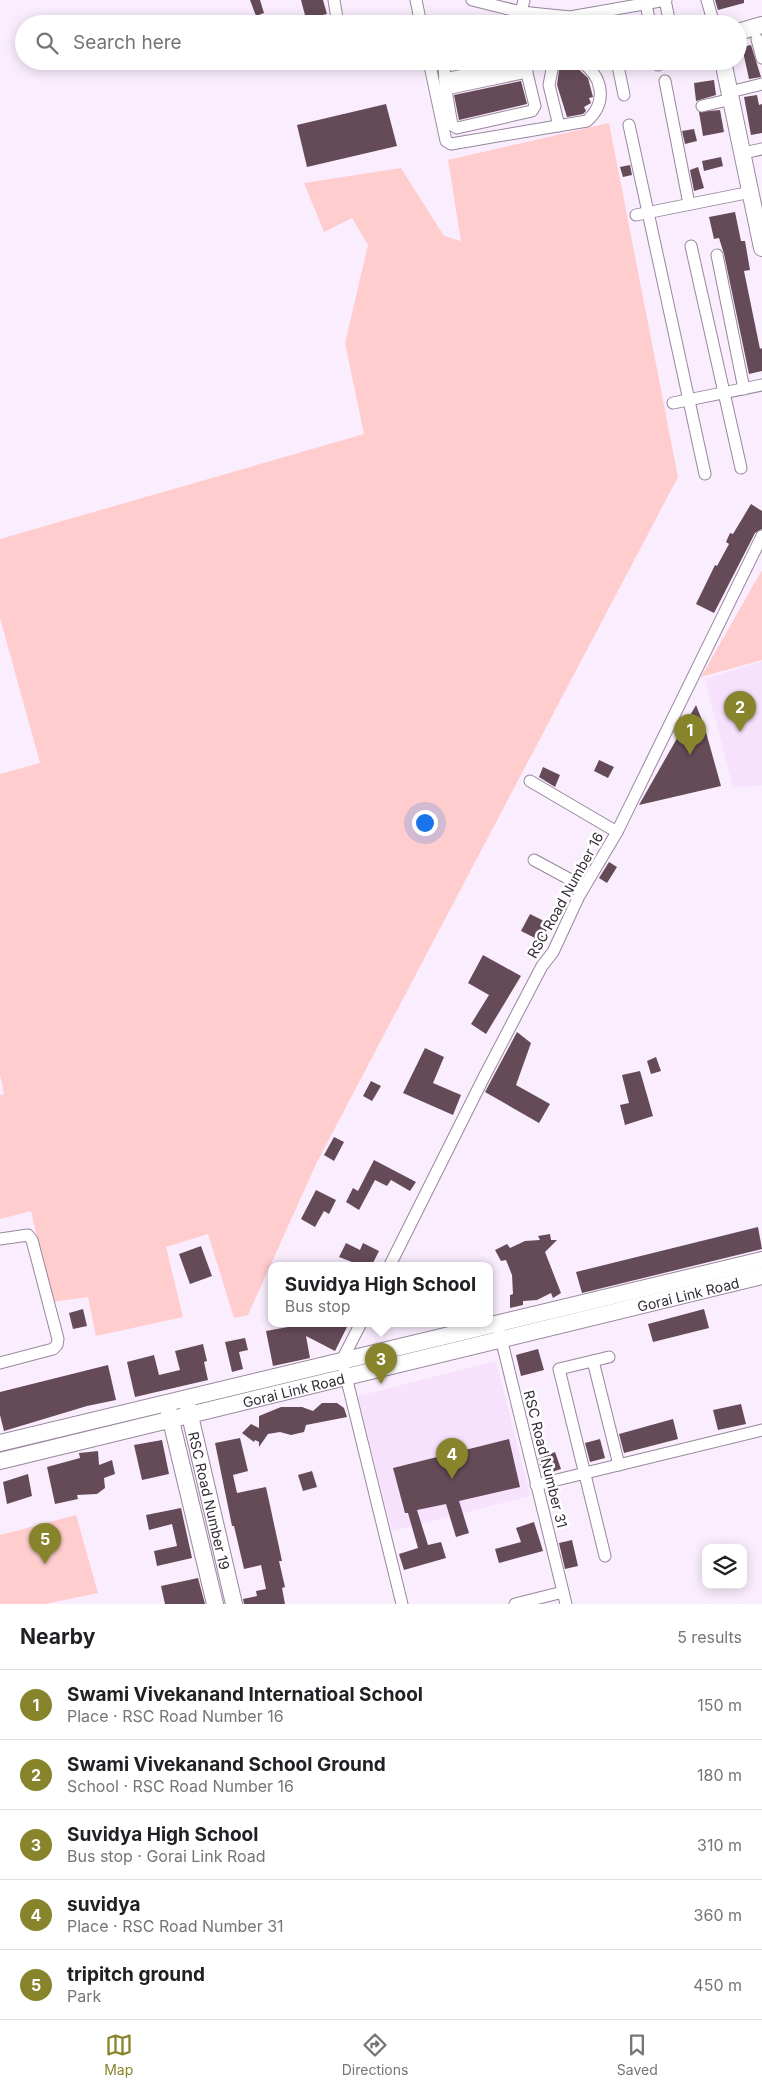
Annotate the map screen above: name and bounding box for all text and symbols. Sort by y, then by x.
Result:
search box [15,15,747,70]
icon: search [33,29,61,57]
text: Search here [73,31,182,54]
pin: 2 [724,691,756,732]
pin: 1 [674,714,706,755]
your location [412,810,438,836]
street label: RSC Road Number 16 [523,829,607,961]
popup [268,1262,493,1327]
text: Suvidya High School [285,1273,476,1296]
street label: Gorai Link Road [635,1273,741,1315]
text: Bus stop [285,1296,351,1316]
pin: 3 [365,1343,397,1384]
street label: Gorai Link Road [241,1369,346,1410]
street label: RSC Road Number 31 [521,1388,571,1530]
street label: RSC Road Number 19 [185,1430,234,1571]
pin: 4 [436,1438,468,1479]
pin: 5 [29,1523,61,1564]
map controls [702,1544,747,1589]
button: layers [702,1544,747,1589]
text: Nearby [20,1624,95,1649]
text: 5 results [677,1627,742,1647]
text: Swami Vivekanand Internatioal School [67,1683,423,1706]
text: 1 [33,1695,39,1715]
text: 150 m [697,1695,742,1715]
text: Place · RSC Road Number 16 [67,1706,284,1726]
text: Swami Vivekanand School Ground [67,1753,386,1776]
text: 2 [31,1765,41,1785]
text: 180 m [697,1765,742,1785]
text: School · RSC Road Number 16 [67,1776,294,1796]
text: Suvidya High School [67,1823,258,1846]
text: 3 [31,1835,41,1855]
text: 310 m [697,1835,742,1855]
text: Bus stop · Gorai Link Road [67,1846,266,1866]
text: suvidya [67,1893,140,1916]
text: 4 [31,1905,41,1925]
text: 360 m [694,1905,742,1925]
text: Place · RSC Road Number 31 [67,1916,284,1936]
text: tripitch ground [67,1963,205,1986]
text: 5 [31,1975,41,1995]
text: 450 m [693,1975,742,1995]
text: Park [67,1986,101,2006]
tab: Map [104,2031,133,2078]
tab: Directions [342,2031,408,2078]
tab: Saved [617,2031,658,2078]

